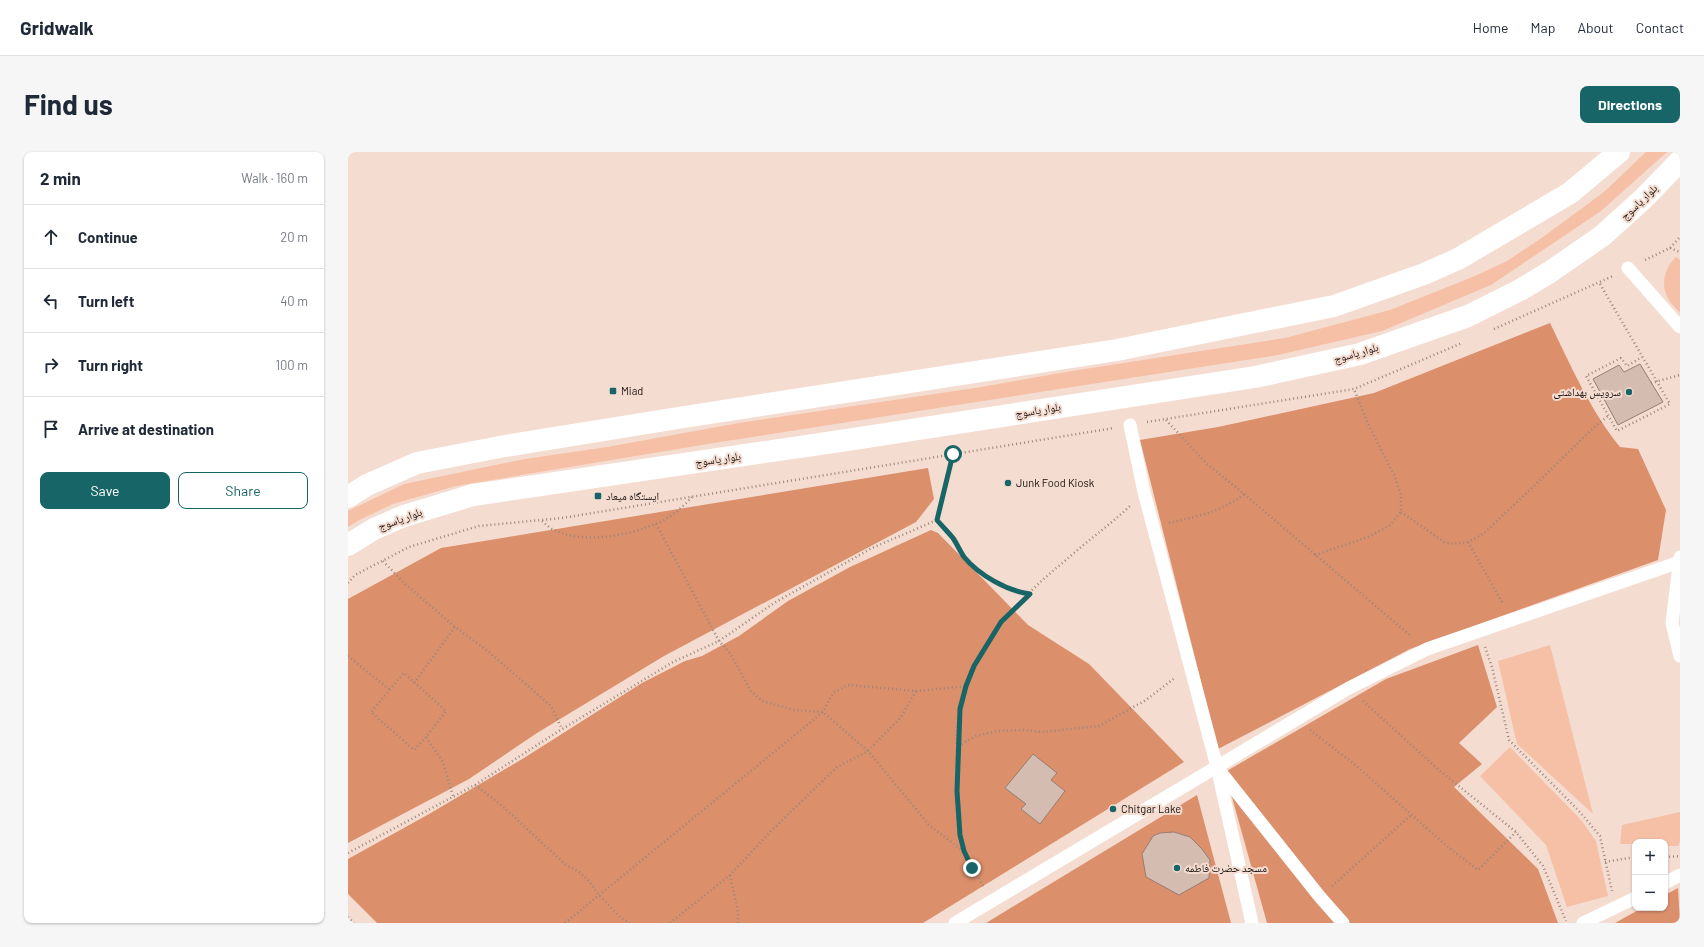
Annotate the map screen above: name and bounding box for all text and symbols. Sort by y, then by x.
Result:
text: Gridwalk [20,16,94,39]
text: Home [1473,19,1509,36]
text: Map [1531,19,1555,36]
text: About [1577,19,1614,36]
text: Contact [1636,19,1684,36]
button: Directions [1580,86,1680,123]
text: Find us [24,87,113,121]
text: 2 min [40,168,81,188]
text: Walk · 160 m [241,170,308,186]
street label: بلوار یاسوج [1618,181,1660,223]
icon: ahead [40,226,62,248]
text: Continue [78,228,138,246]
text: 20 m [280,229,308,245]
icon: left [40,290,62,312]
text: Turn left [78,292,134,310]
text: 40 m [280,293,308,309]
street label: بلوار یاسوج [1332,340,1380,366]
icon: right [40,354,62,376]
text: Turn right [78,356,143,374]
text: 100 m [275,357,308,373]
place label: Miad [621,384,643,397]
place label: سرویس بهداشتی [1553,385,1621,399]
marker: Miad [608,386,618,396]
marker: سرویس بهداشتی [1624,387,1634,397]
street label: بلوار یاسوج [1014,399,1062,421]
icon: arrive [40,418,62,440]
text: Arrive at destination [78,420,214,438]
route start [944,445,962,463]
street label: بلوار یاسوج [694,449,742,469]
button: Save [40,472,170,509]
button: Share [178,472,308,509]
place label: Junk Food Kiosk [1016,476,1095,489]
marker: Junk Food Kiosk [1003,478,1013,488]
place label: ایستگاه میعاد [606,489,659,502]
marker: ایستگاه میعاد [593,491,603,501]
street label: بلوار یاسوج [376,505,424,533]
place label: Chitgar Lake [1121,802,1181,815]
marker: Chitgar Lake [1108,804,1118,814]
map controls [1632,839,1668,911]
button: + [1632,839,1668,875]
route end [963,859,981,877]
place label: مسجد حضرت فاطمه [1185,861,1267,874]
marker: مسجد حضرت فاطمه [1172,863,1182,873]
button: − [1632,875,1668,911]

